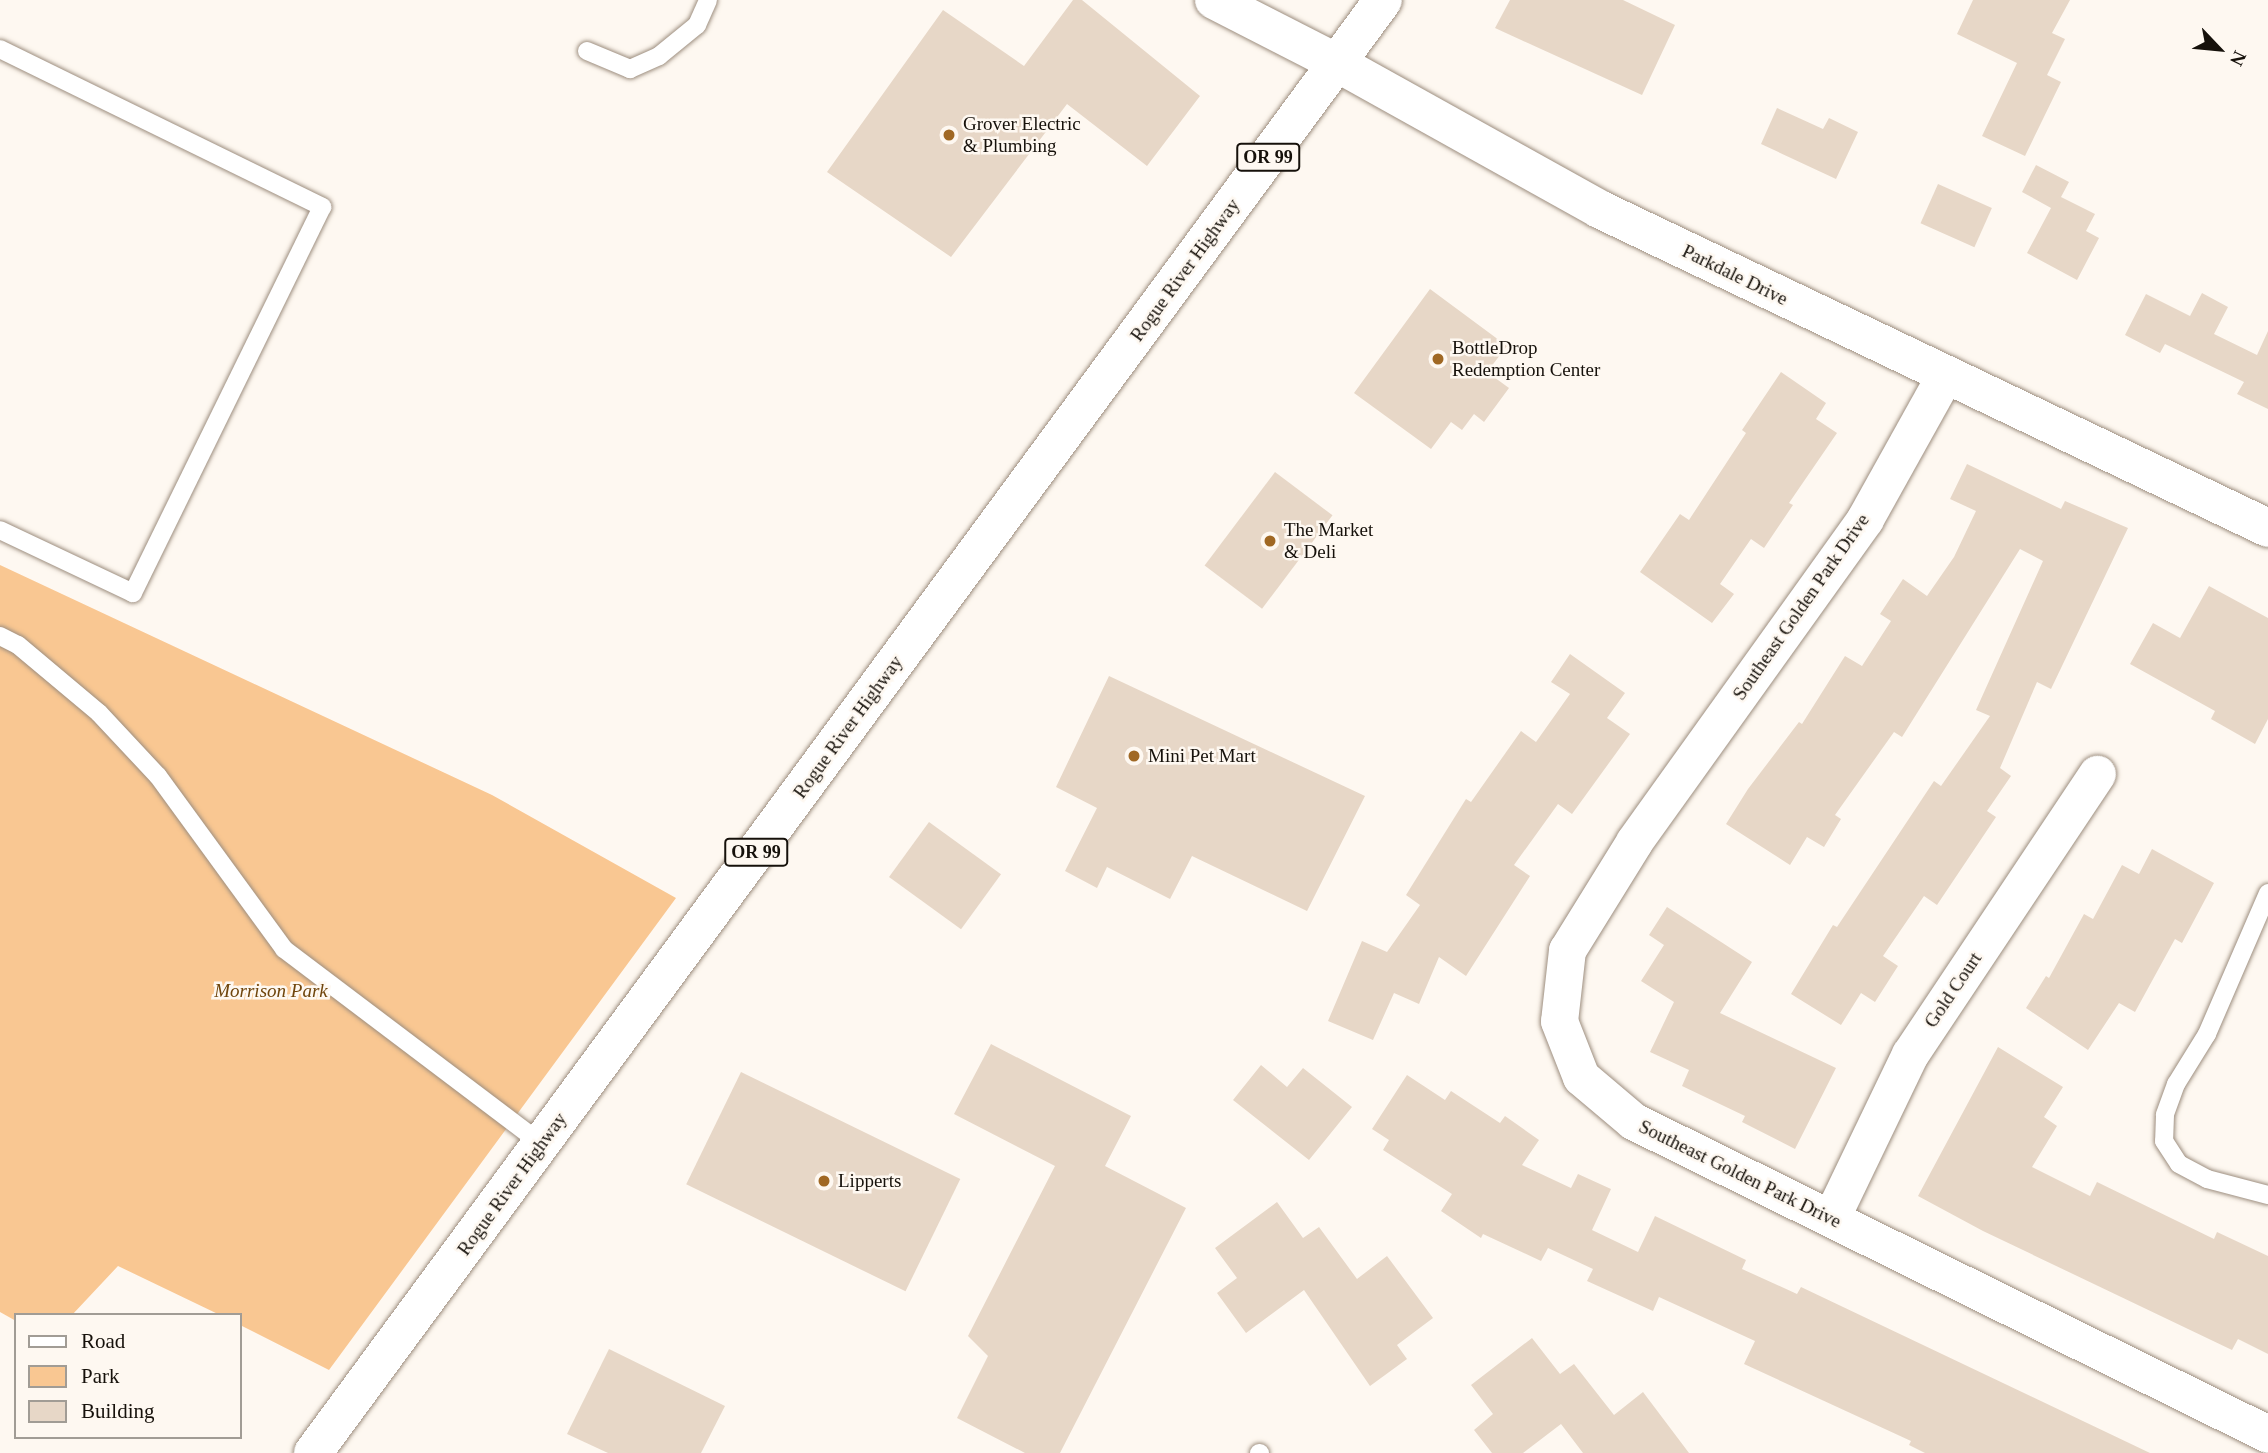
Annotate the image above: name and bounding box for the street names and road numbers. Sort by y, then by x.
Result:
road number: OR 99 [1235,142,1301,172]
street label: Rogue River Highway [1126,194,1244,346]
street label: Parkdale Drive [1679,240,1791,310]
street label: Southeast Golden Park Drive [1728,509,1874,705]
street label: Rogue River Highway [789,651,907,803]
road number: OR 99 [723,838,789,866]
street label: Gold Court [1919,948,1987,1032]
street label: Rogue River Highway [453,1108,571,1260]
street label: Southeast Golden Park Drive [1635,1115,1845,1233]

